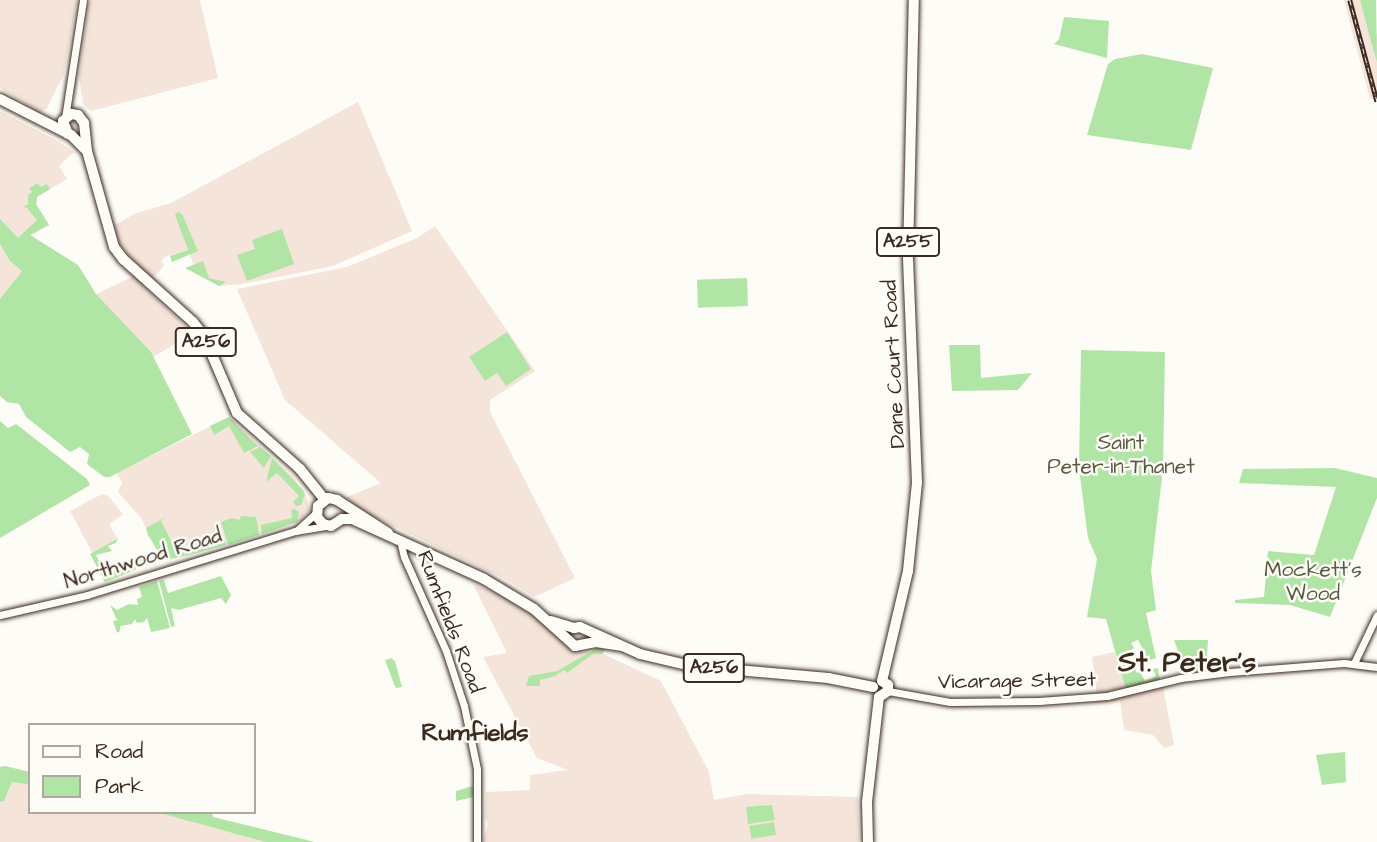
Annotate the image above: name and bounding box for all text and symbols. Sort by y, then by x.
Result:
road number: A255 [875,226,941,258]
street label: Dane Court Road [877,279,911,449]
road number: A256 [174,326,238,358]
park label: Saint Peter-in-Thanet [1047,430,1195,480]
street label: Northwood Road [61,523,225,595]
street label: Rumfields Road [411,547,489,697]
park label: Mockett's Wood [1264,557,1362,607]
district label: St. Peter's [1118,646,1256,680]
road number: A256 [682,652,746,684]
street label: Vicarage Street [938,667,1096,695]
district label: Rumfields [422,720,528,748]
legend [28,723,256,814]
text: Road [95,737,143,766]
text: Park [95,772,144,801]

